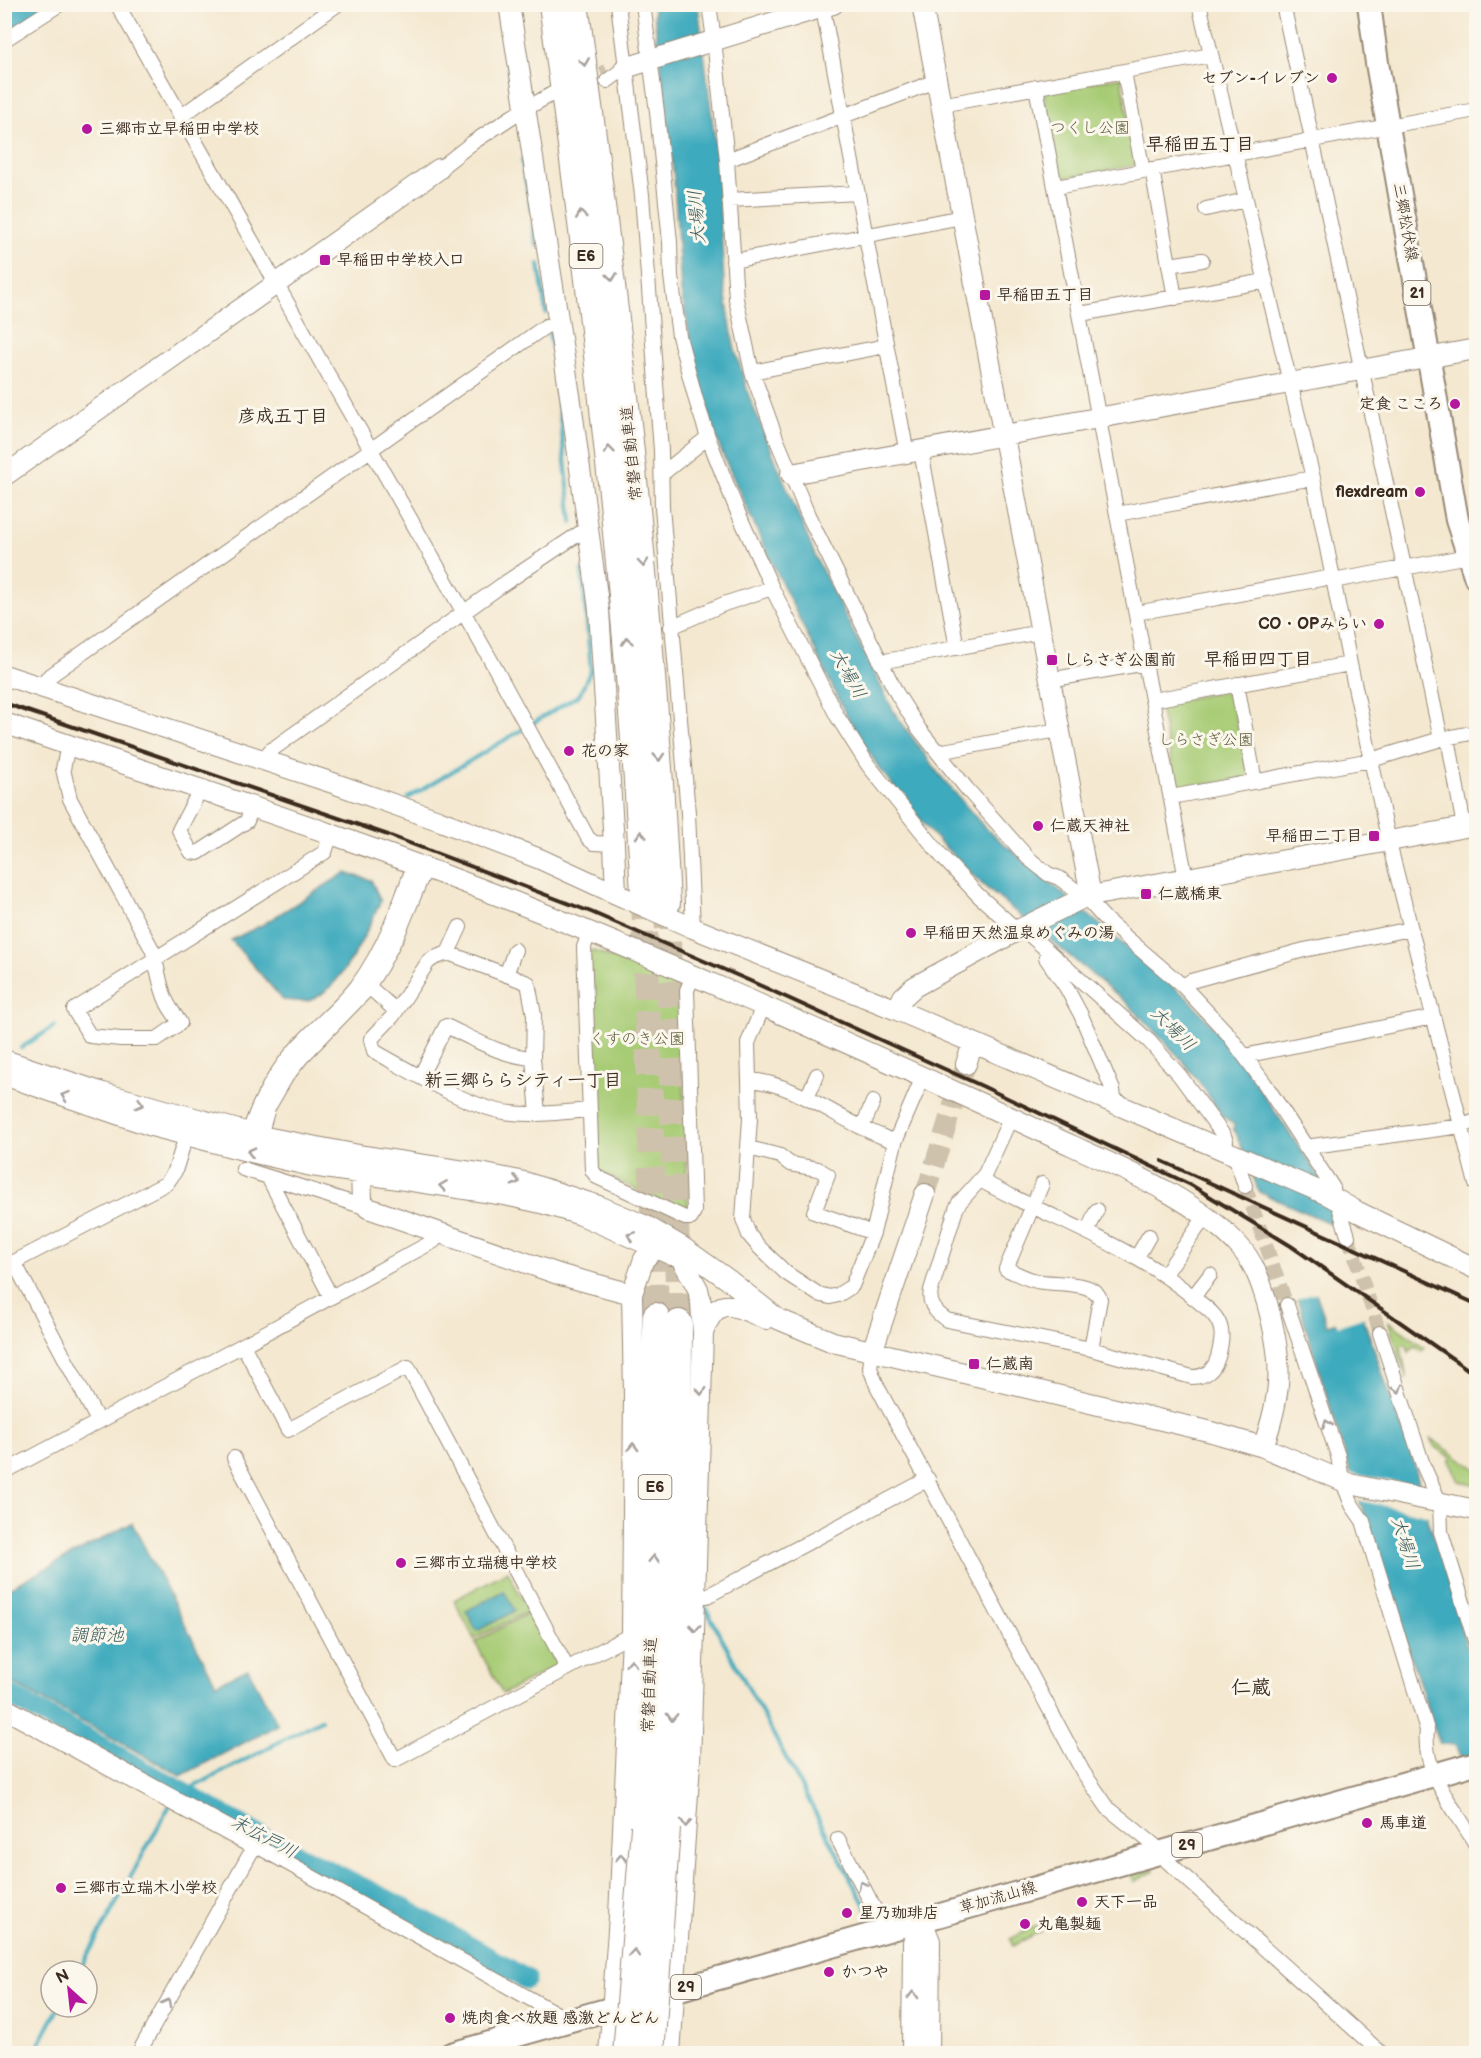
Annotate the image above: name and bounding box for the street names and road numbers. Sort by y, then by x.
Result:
street label: 三郷松伏線 [1389,181,1421,263]
road number: E6 [570,244,602,268]
road number: 21 [1404,281,1430,305]
street label: 常磐自動車道 [618,404,646,502]
road number: E6 [638,1475,672,1499]
street label: 常磐自動車道 [639,1637,661,1733]
road number: 29 [1172,1833,1202,1857]
street label: 草加流山線 [957,1878,1039,1918]
road number: 29 [671,1975,701,1999]

